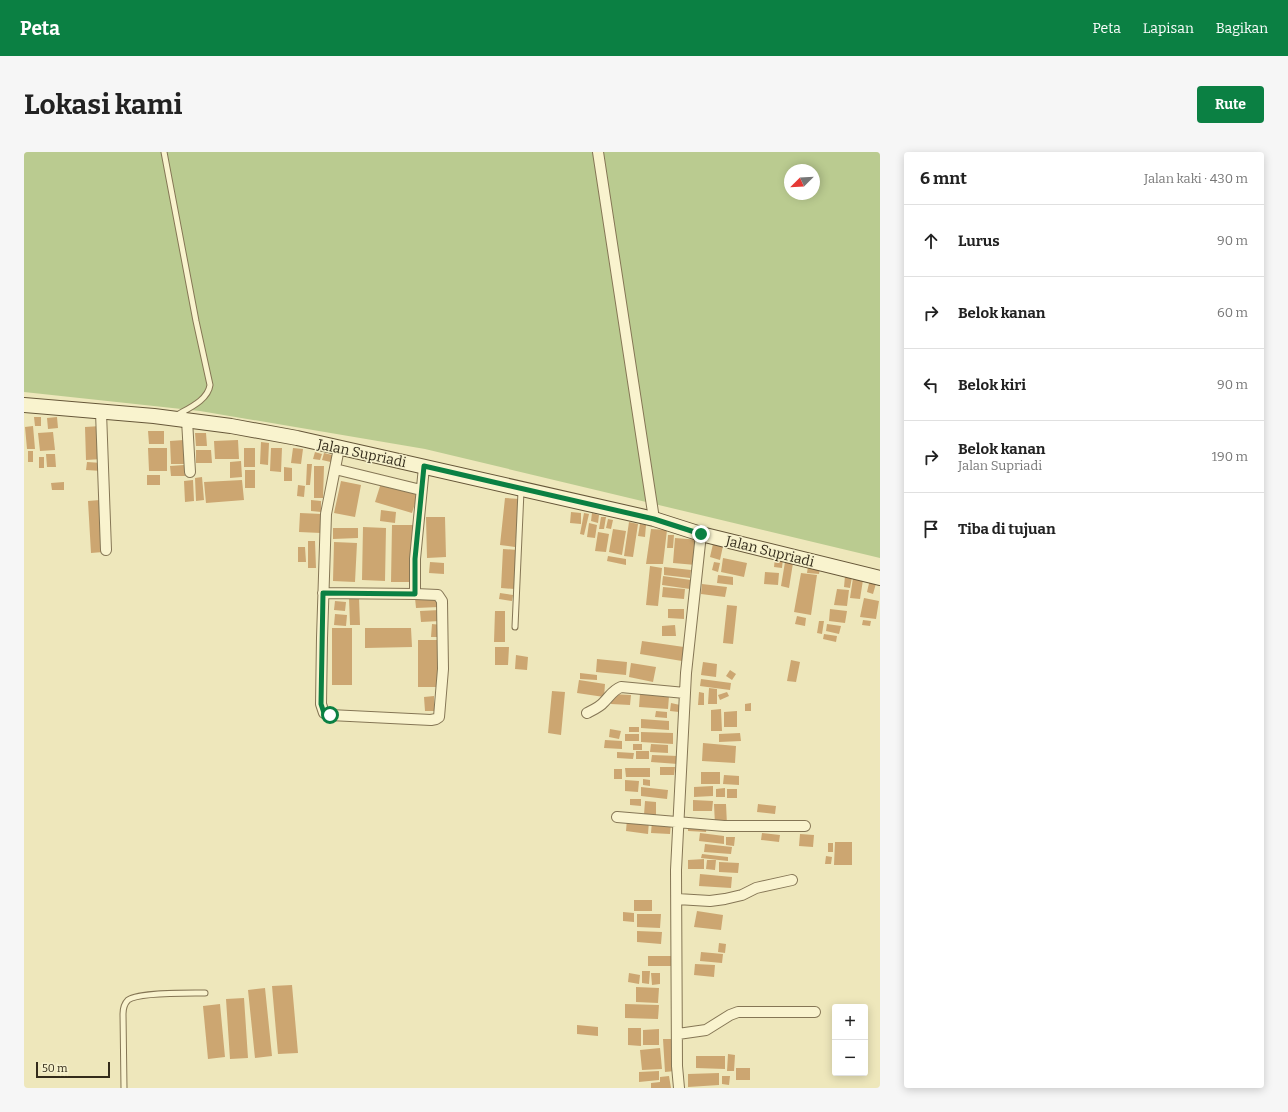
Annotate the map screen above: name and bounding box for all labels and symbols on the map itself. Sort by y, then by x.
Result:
north arrow [784,164,820,200]
street label: Jalan Supriadi [315,436,408,471]
route end [692,525,710,543]
street label: Jalan Supriadi [723,532,816,571]
route start [321,706,339,724]
scale bar [36,1060,110,1079]

